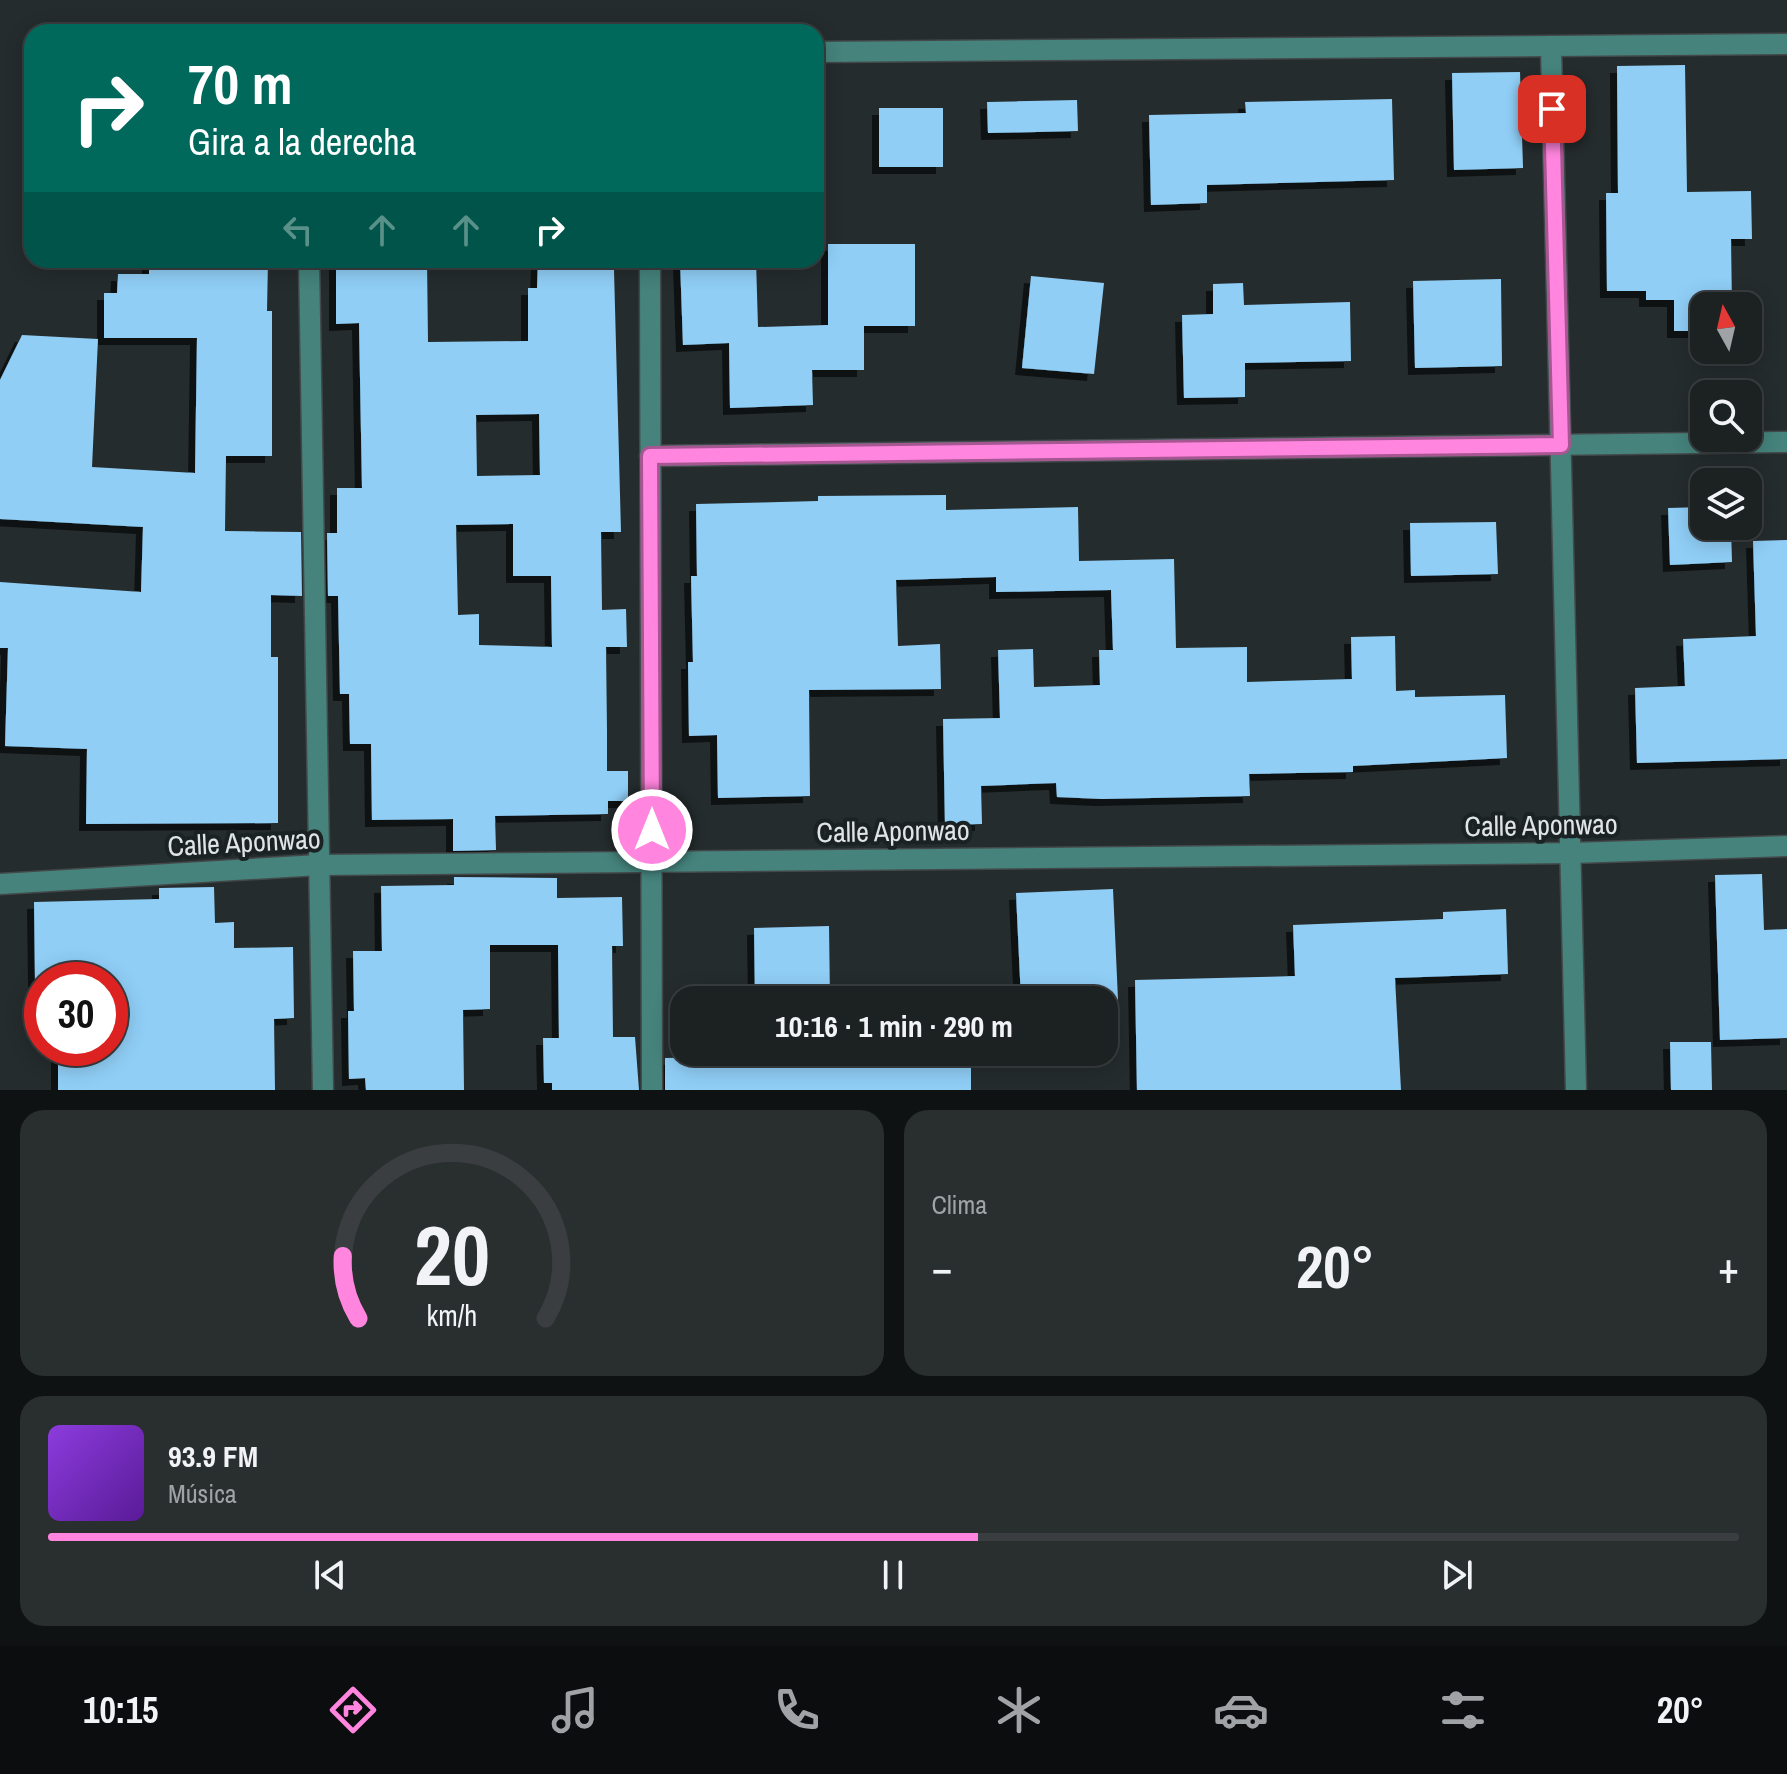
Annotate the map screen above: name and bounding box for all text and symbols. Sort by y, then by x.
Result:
text: 70 m [188,46,293,121]
icon: right [56,56,160,160]
pin [1518,75,1586,143]
icon: arrive [1530,87,1574,131]
text: Gira a la derecha [188,118,416,166]
icon: left [276,208,320,252]
icon: ahead [360,208,404,252]
icon: ahead [444,208,488,252]
icon: right [528,208,572,252]
north arrow [1690,292,1762,364]
map controls [1690,292,1762,540]
button: search [1690,380,1762,452]
button: layers [1690,468,1762,540]
position arrow [610,788,694,872]
street label: Calle Aponwao [1464,805,1618,845]
street label: Calle Aponwao [816,811,970,851]
street label: Calle Aponwao [167,819,321,865]
speed limit sign: 30 [24,962,128,1066]
text: 10:16 · 1 min · 290 m [775,1006,1013,1046]
text: Clima [932,1187,987,1222]
text: 20 [414,1199,490,1311]
text: 20° [1296,1226,1375,1307]
text: − [932,1237,953,1297]
text: + [1718,1237,1739,1297]
text: km/h [426,1296,477,1335]
text: 93.9 FM [168,1436,258,1476]
text: Música [168,1476,237,1511]
icon: previous [308,1553,352,1597]
icon: pause [871,1553,915,1597]
icon: next [1435,1553,1479,1597]
icon: directions [325,1682,381,1738]
icon: music [547,1682,603,1738]
icon: phone [769,1682,825,1738]
icon: climate [991,1682,1047,1738]
icon: car [1213,1682,1269,1738]
icon: filters [1435,1682,1491,1738]
text: 10:15 [83,1686,159,1734]
text: 20° [1657,1686,1704,1734]

